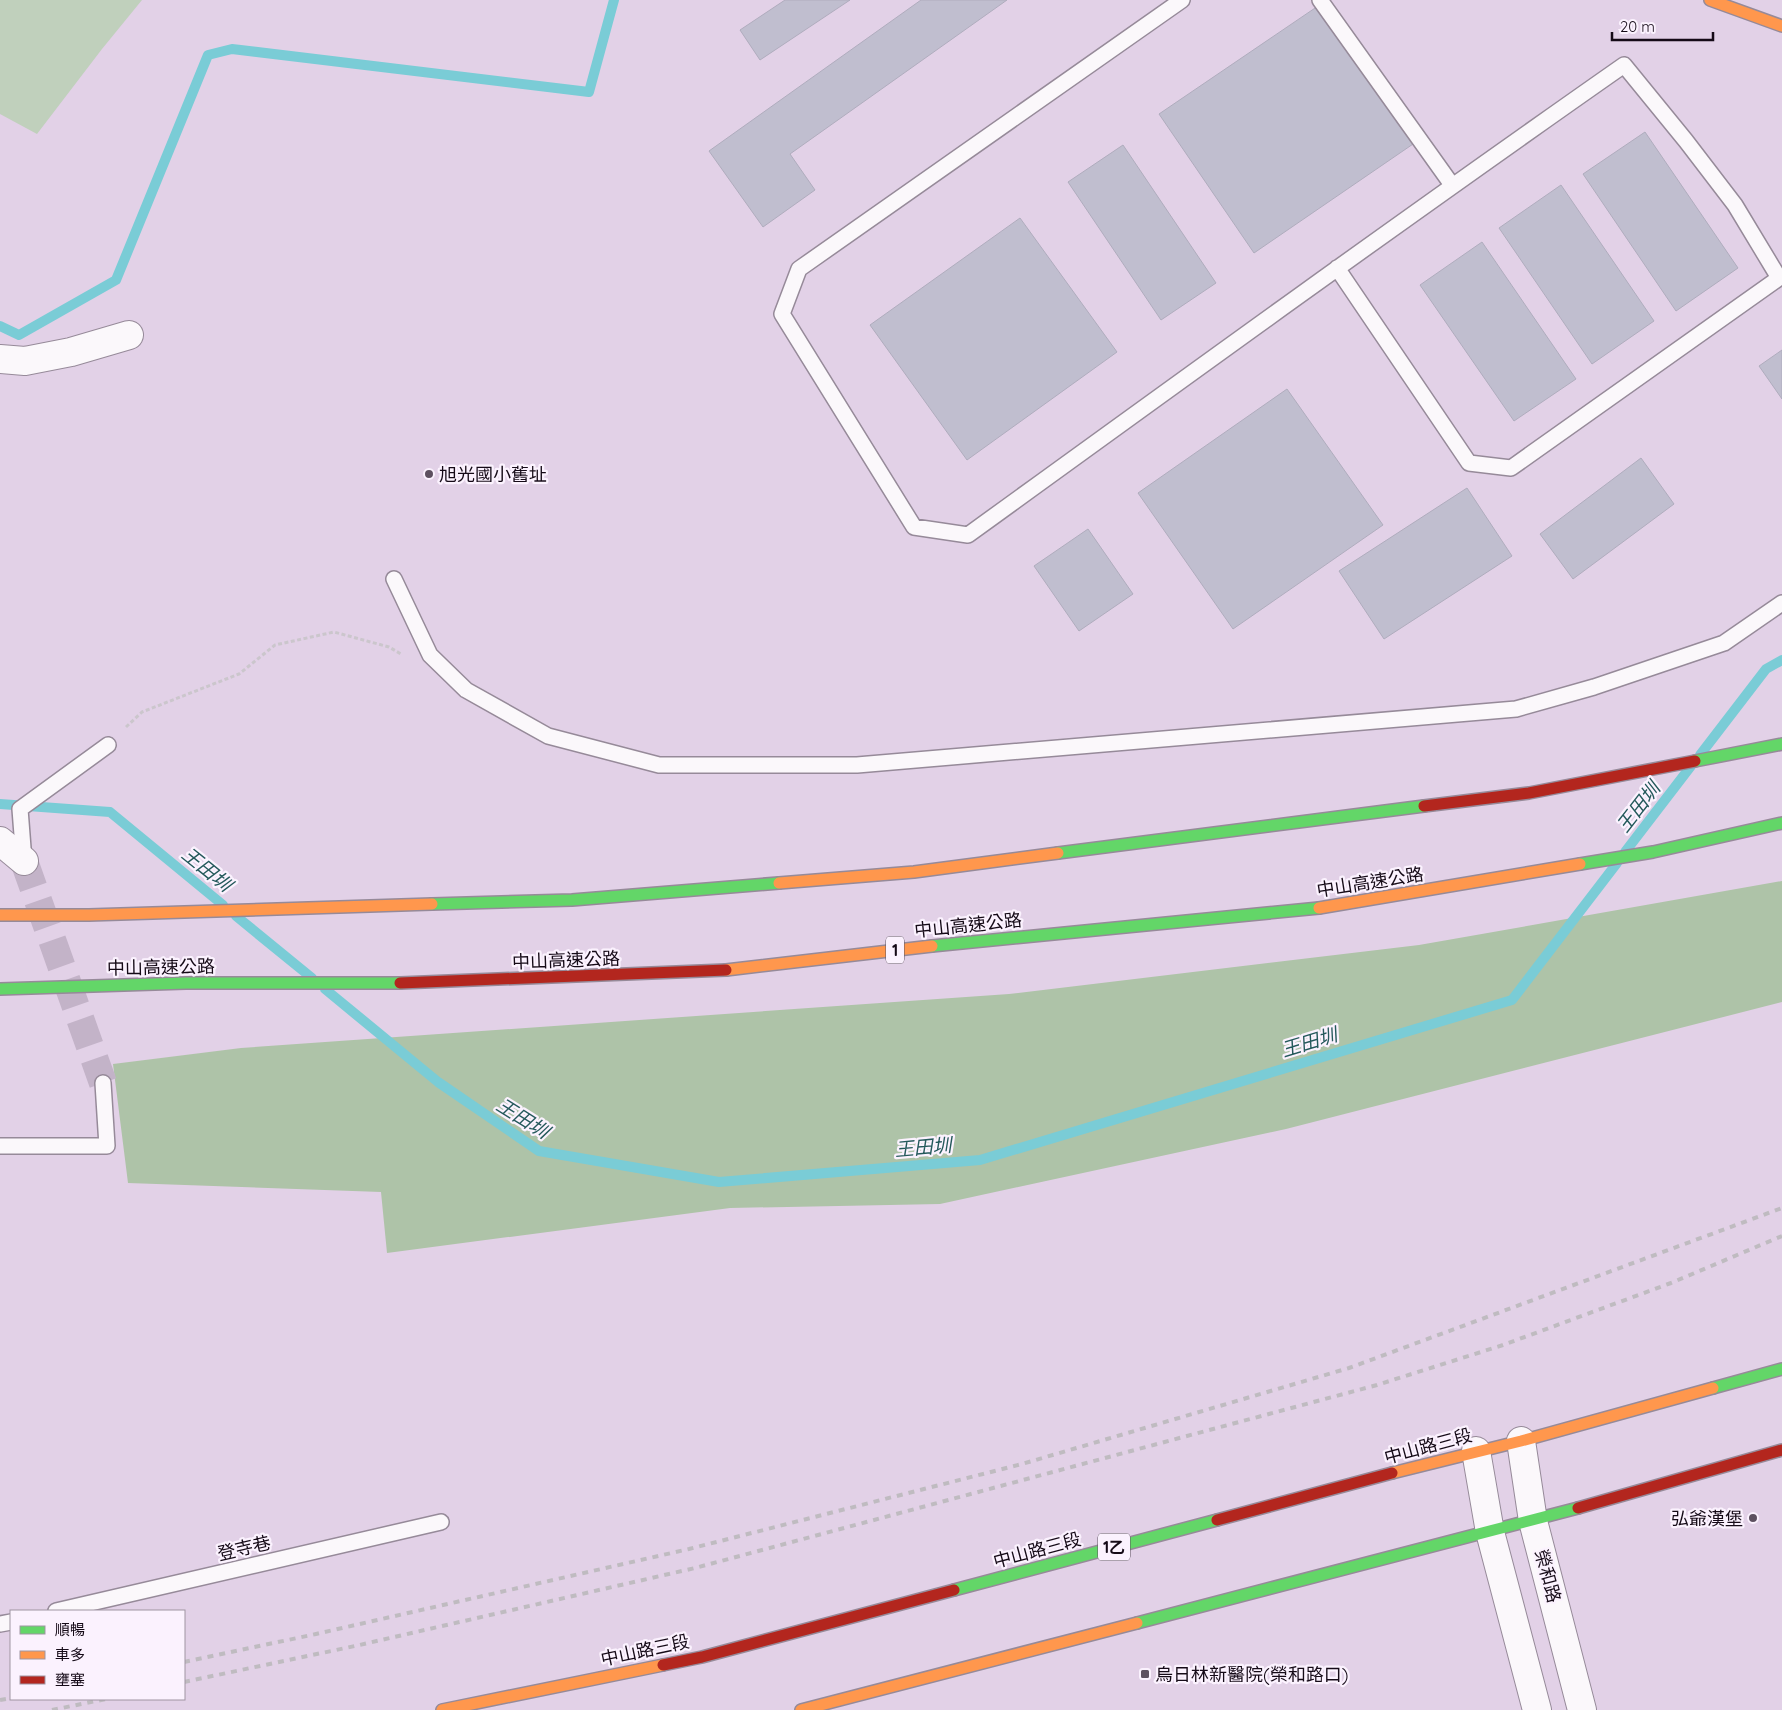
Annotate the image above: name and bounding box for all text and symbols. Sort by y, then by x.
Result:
scale bar [1612,10,1713,42]
text: 20 m [1620,17,1655,36]
place label: 旭光國小舊址 [439,463,547,486]
marker: 旭光國小舊址 [423,468,435,480]
water label: 王田圳 [1611,775,1667,837]
water label: 王田圳 [177,842,239,898]
street label: 中山高速公路 [1315,862,1425,902]
street label: 中山高速公路 [913,908,1023,942]
road number: 1 [886,936,904,964]
street label: 中山高速公路 [512,947,620,973]
street label: 中山高速公路 [107,955,215,979]
water label: 王田圳 [1278,1021,1343,1062]
water label: 王田圳 [492,1093,556,1145]
water label: 王田圳 [894,1132,955,1161]
street label: 中山路三段 [1382,1423,1474,1469]
place label: 弘爺漢堡 [1671,1507,1743,1530]
marker: 弘爺漢堡 [1747,1512,1759,1524]
street label: 中山路三段 [991,1527,1083,1573]
street label: 登寺巷 [215,1531,273,1565]
road number: 1乙 [1098,1534,1130,1560]
street label: 榮和路 [1530,1547,1566,1605]
legend [10,1610,185,1700]
text: 順暢 [55,1620,85,1639]
street label: 中山路三段 [599,1629,691,1671]
text: 車多 [55,1645,85,1664]
place label: 烏日林新醫院(榮和路口) [1155,1663,1348,1686]
marker: 烏日林新醫院(榮和路口) [1139,1668,1151,1680]
text: 壅塞 [55,1670,85,1689]

